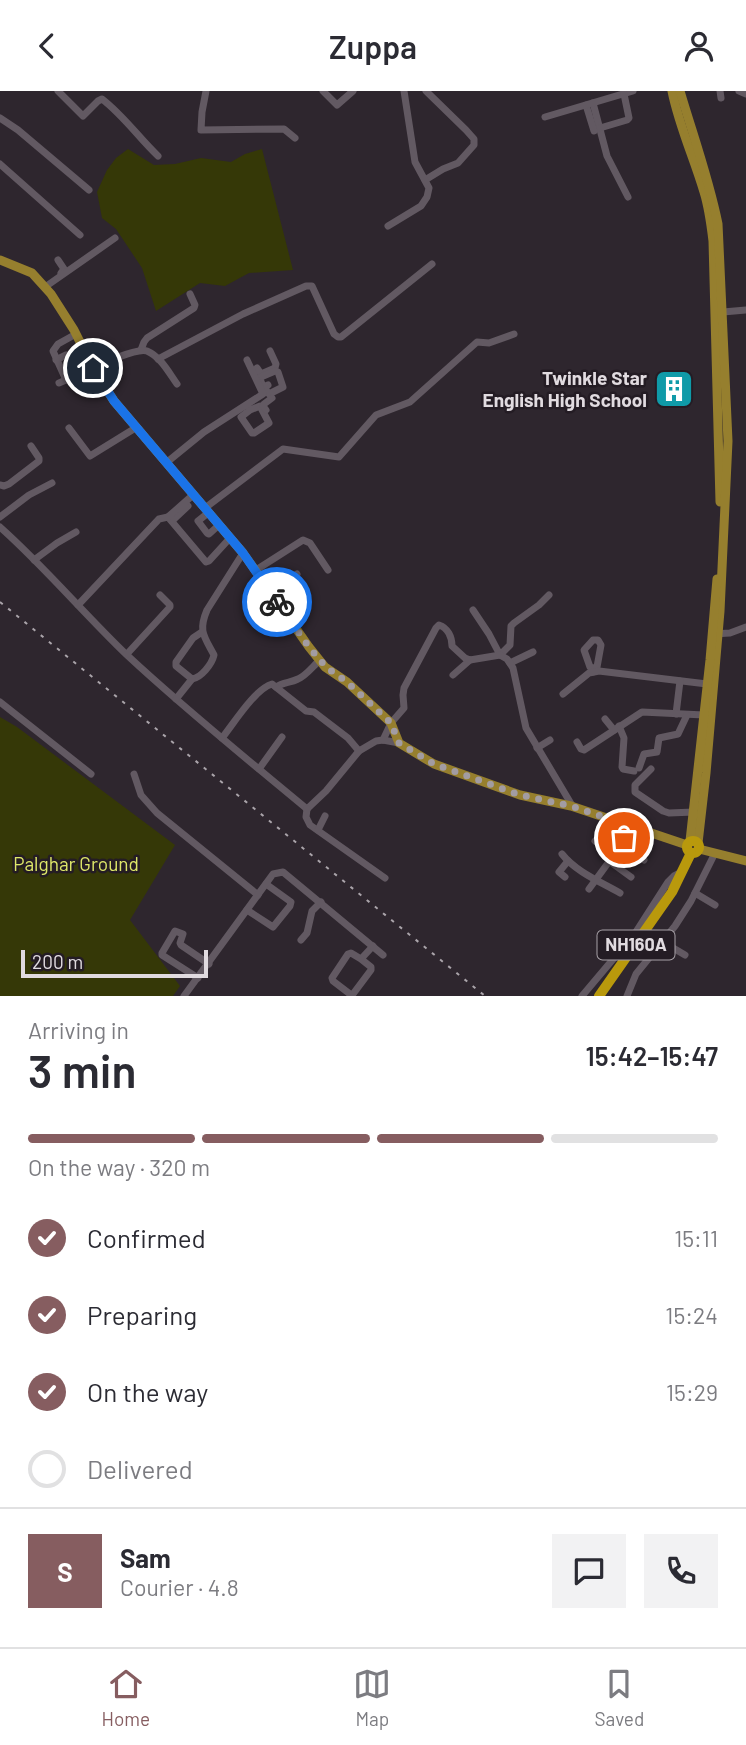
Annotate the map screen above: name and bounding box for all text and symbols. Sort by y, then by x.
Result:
icon: back [28,27,66,65]
text: Zuppa [329,27,417,65]
icon: person [680,27,718,65]
pin [63,338,123,398]
icon: home [74,349,112,387]
place label: Twinkle Star English High School [483,366,648,411]
building icon: Twinkle Star English High School [653,368,695,410]
courier [242,567,312,637]
icon: bike [258,583,296,621]
pin [594,808,654,868]
icon: bag [605,819,643,857]
park label: Palghar Ground [13,852,139,875]
road number: NH160A [598,931,674,959]
scale bar [21,947,208,979]
text: 200 m [32,950,83,973]
text: Arriving in [28,1016,129,1044]
text: 15:42–15:47 [586,1040,718,1071]
text: 3 min [28,1042,137,1097]
text: On the way · 320 m [28,1153,210,1181]
icon: check [28,1219,66,1257]
text: Confirmed [87,1222,206,1253]
text: 15:11 [674,1224,718,1252]
icon: check [28,1296,66,1334]
text: Preparing [87,1299,197,1330]
text: 15:24 [665,1301,718,1329]
icon: check [28,1373,66,1411]
text: On the way [87,1376,208,1407]
text: 15:29 [666,1378,718,1406]
text: Delivered [87,1453,193,1484]
button: chat [552,1534,626,1608]
button: phone [644,1534,718,1608]
text: Sam [120,1542,171,1573]
text: S [57,1556,73,1587]
text: Courier · 4.8 [120,1573,239,1601]
tab: Home [102,1665,150,1730]
tab: Map [353,1665,391,1730]
tab: Saved [595,1665,644,1730]

